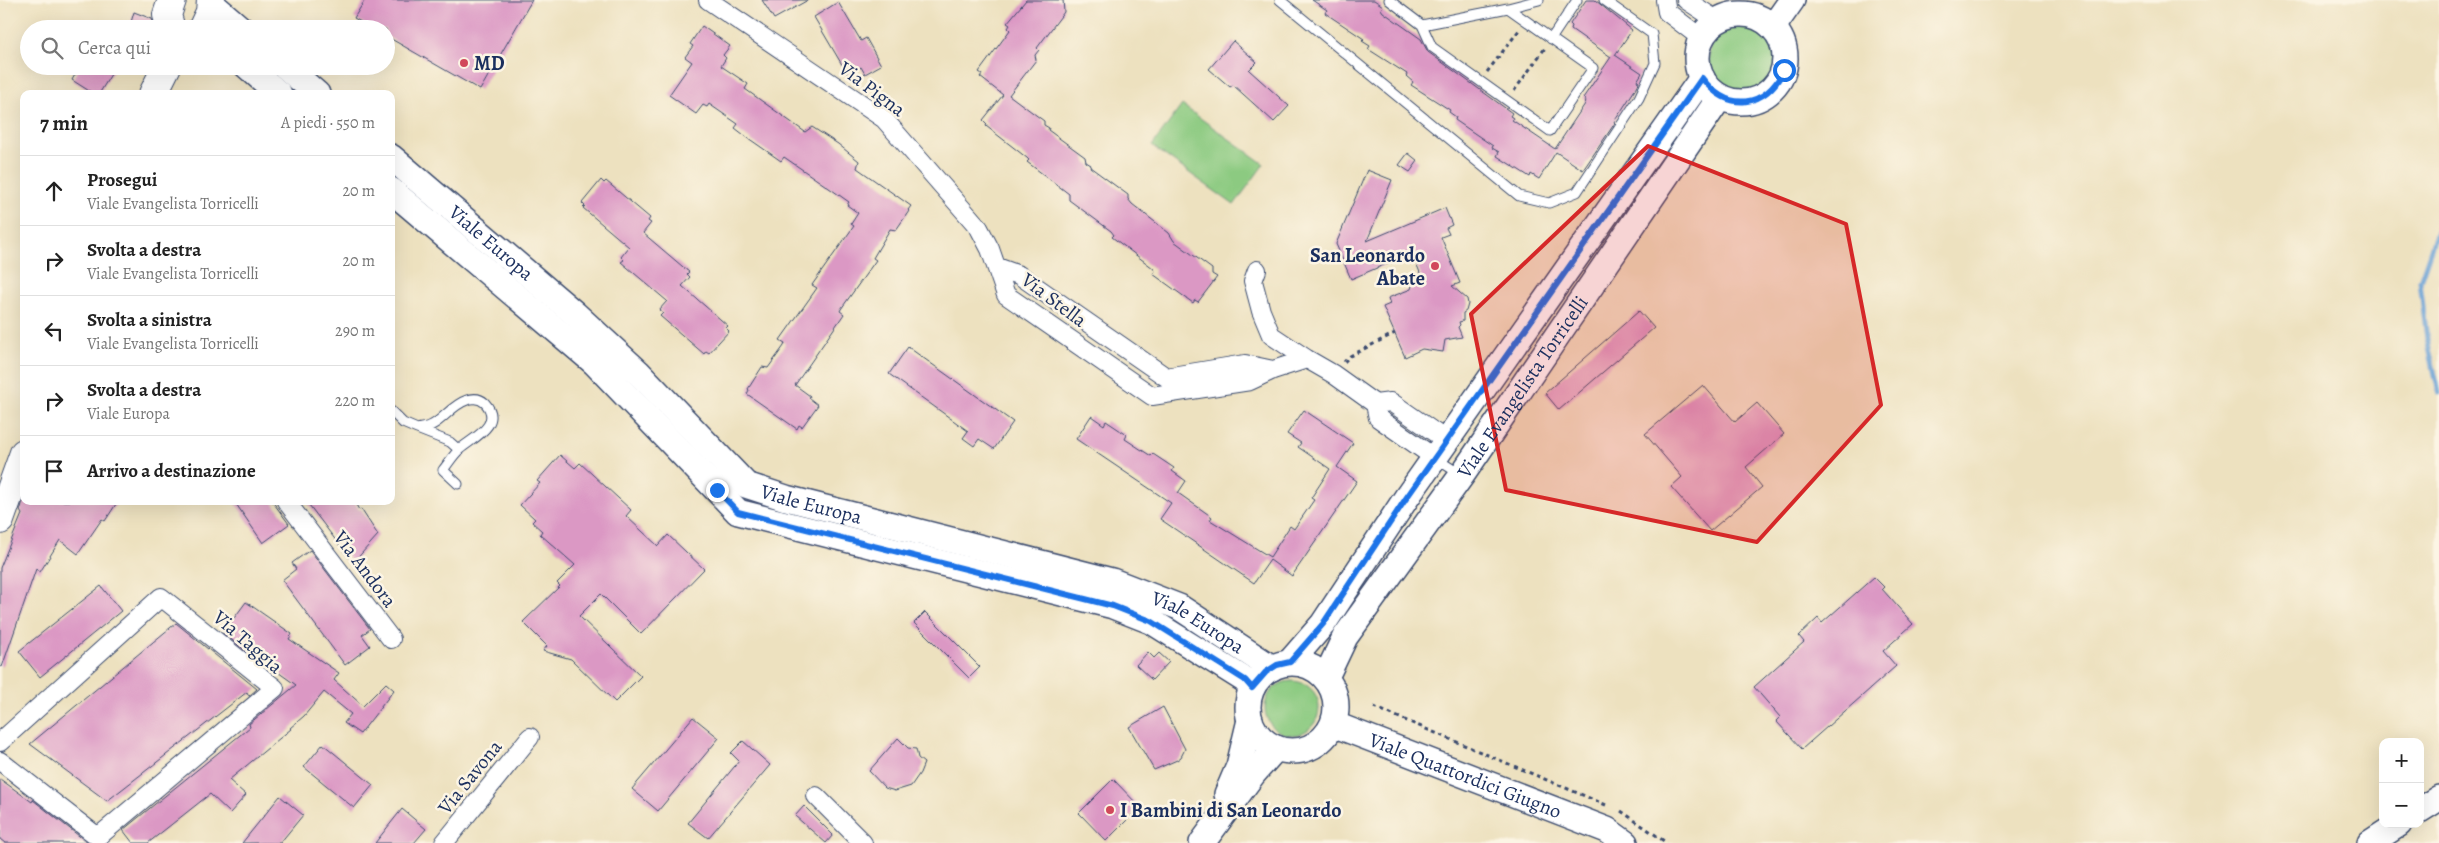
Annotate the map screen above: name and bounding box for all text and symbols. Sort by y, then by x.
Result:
search box [20,20,395,75]
icon: search [38,34,66,62]
text: Cerca qui [78,35,151,61]
place label: MD [474,50,505,77]
street label: Via Pigna [832,54,911,123]
marker: MD [458,57,470,69]
route start [1773,59,1796,82]
text: 7 min [40,109,88,137]
text: A piedi · 550 m [281,112,375,134]
text: Prosegui [87,167,157,193]
icon: ahead [40,177,68,205]
text: 20 m [342,180,375,202]
text: Viale Evangelista Torricelli [87,193,259,215]
street label: Viale Europa [442,198,540,287]
text: Svolta a destra [87,237,201,263]
place label: San Leonardo Abate [1310,242,1425,292]
icon: right [40,247,68,275]
text: 20 m [342,250,375,272]
marker: San Leonardo Abate [1429,260,1441,272]
text: Viale Evangelista Torricelli [87,263,259,285]
street label: Via Stella [1015,266,1093,334]
street label: Viale Evangelista Torricelli [1450,290,1594,484]
text: Svolta a sinistra [87,307,212,333]
icon: left [40,317,68,345]
text: 290 m [335,320,375,342]
text: Viale Evangelista Torricelli [87,333,259,355]
text: Svolta a destra [87,377,201,403]
icon: right [40,387,68,415]
text: 220 m [335,390,375,412]
text: Viale Europa [87,403,170,425]
icon: arrive [40,457,68,485]
text: Arrivo a destinazione [87,458,256,484]
street label: Viale Europa [756,477,866,530]
route end [706,479,729,502]
street label: Via Andora [327,524,403,614]
street label: Viale Europa [1147,584,1250,660]
street label: Via Taggia [206,603,289,680]
street label: Viale Quattordici Giugno [1365,726,1565,825]
street label: Via Savona [431,734,509,821]
map controls [2379,738,2424,828]
button: + [2379,738,2424,783]
button: − [2379,783,2424,828]
place label: I Bambini di San Leonardo [1120,797,1341,824]
marker: I Bambini di San Leonardo [1104,804,1116,816]

